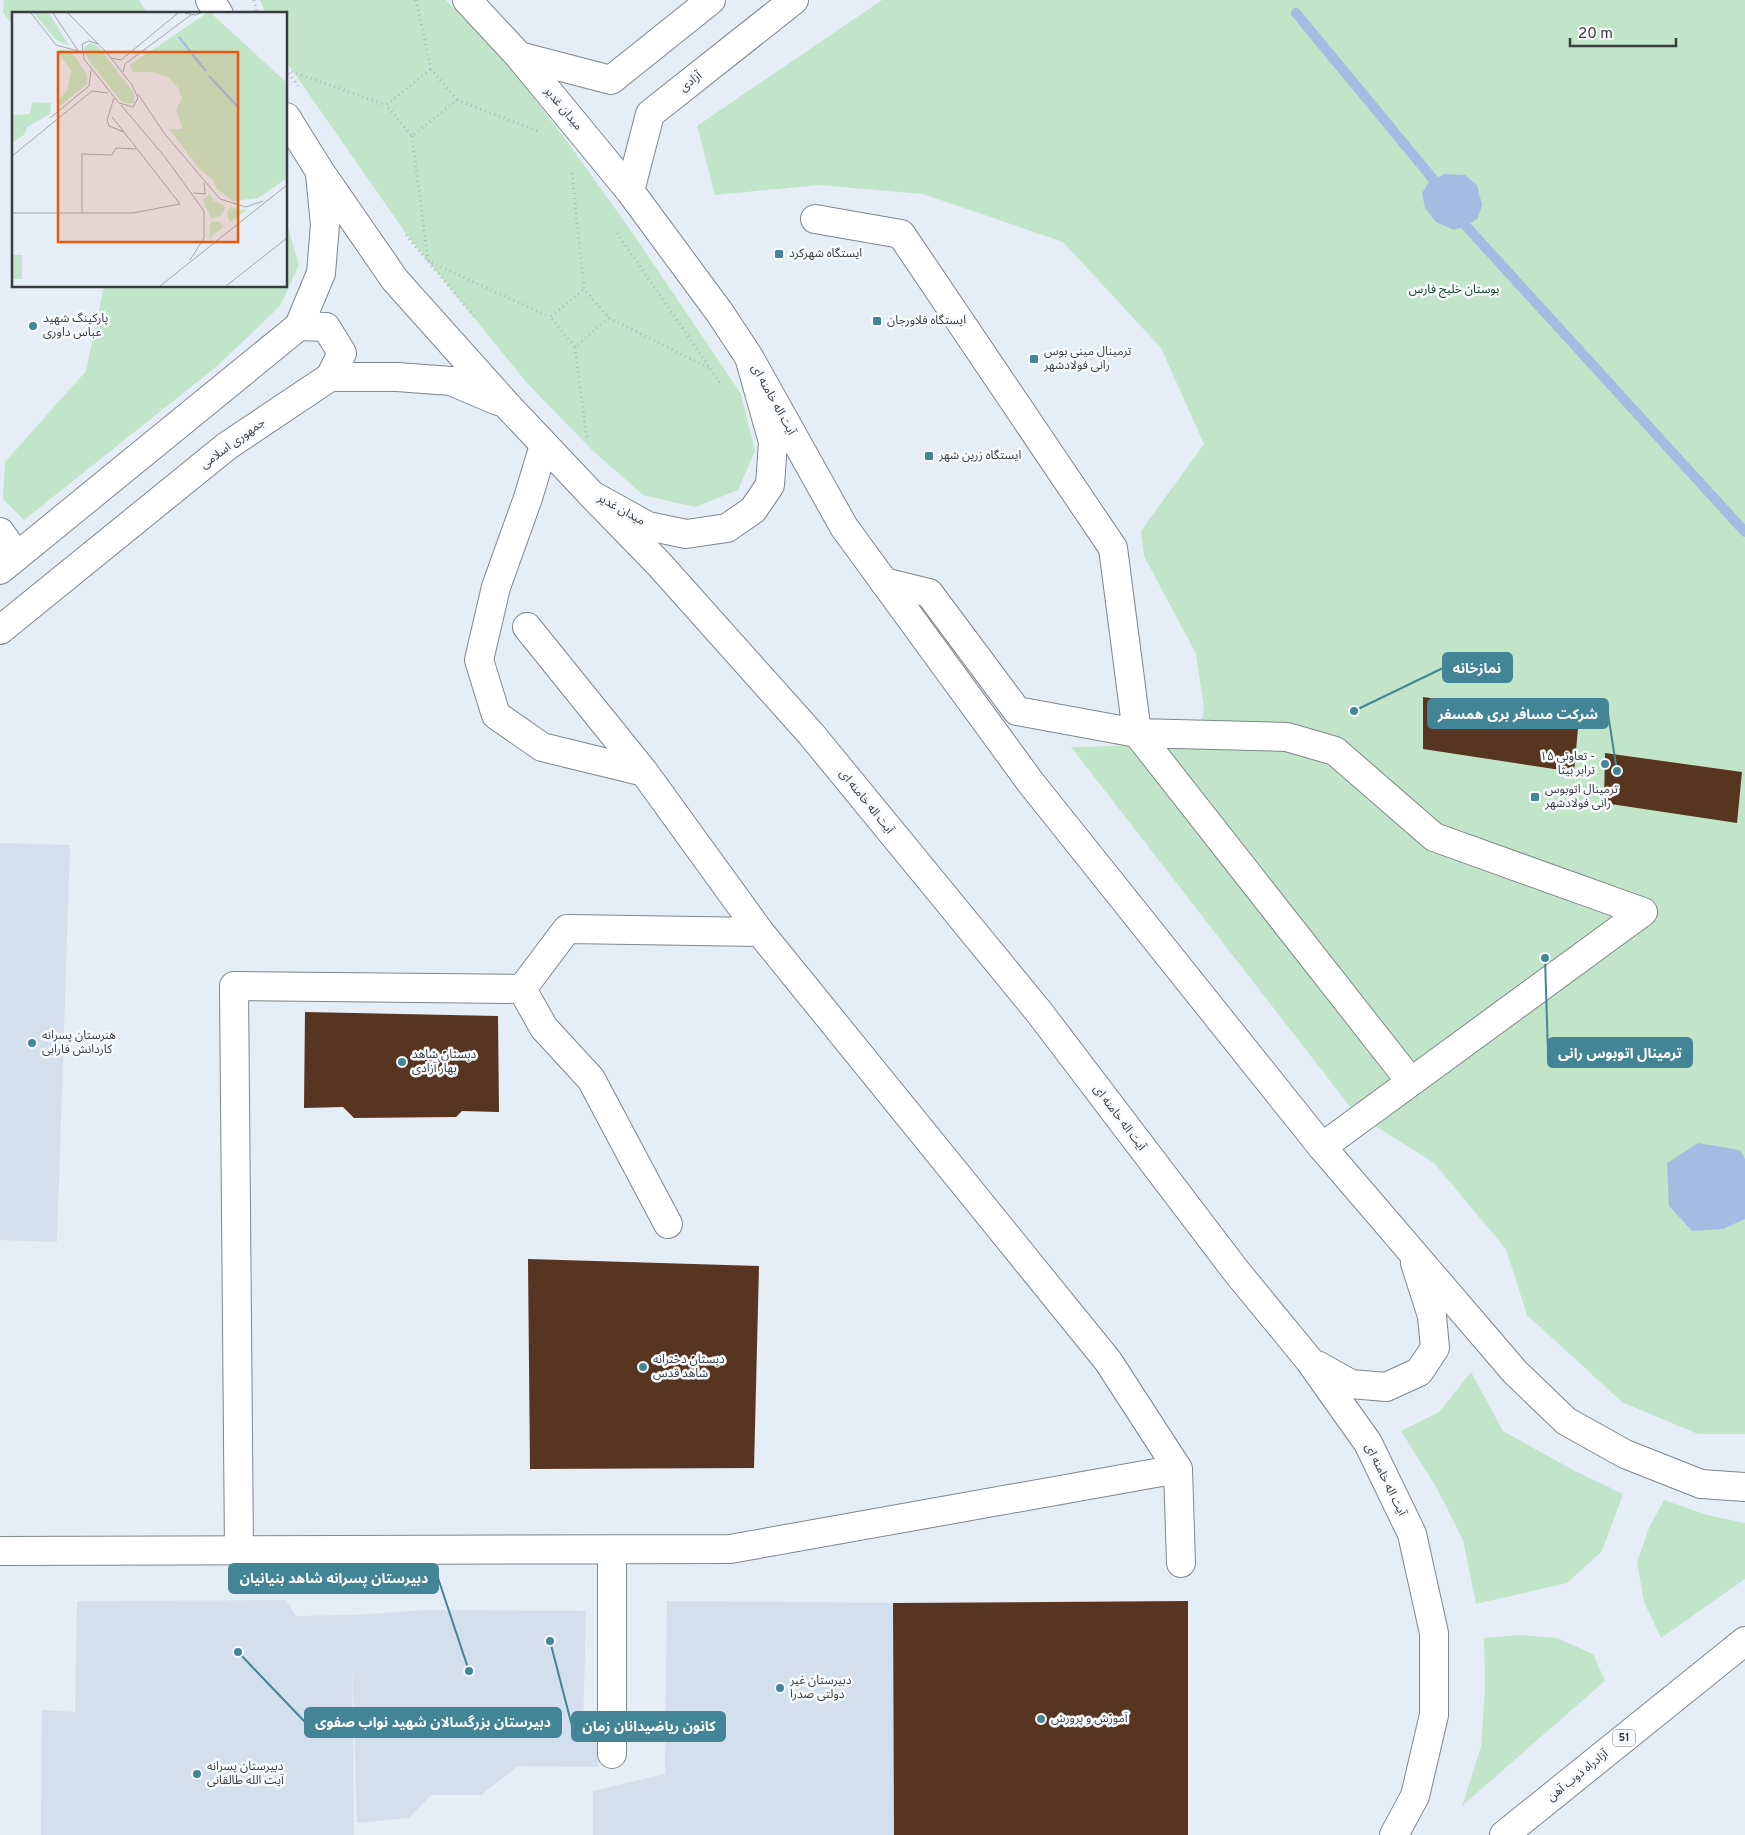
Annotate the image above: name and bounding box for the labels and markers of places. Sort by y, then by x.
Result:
place label: ایستگاه شهرکرد [789,246,862,262]
marker: ایستگاه شهرکرد [773,248,785,260]
place label: پارکینگ شهید عباس داوری [43,311,108,341]
place label: ایستگاه فلاورجان [887,313,966,329]
marker: ایستگاه فلاورجان [871,315,883,327]
marker: پارکینگ شهید عباس داوری [27,320,39,332]
place label: ترمینال مینی بوس رانی فولادشهر [1043,344,1132,374]
marker: ترمینال مینی بوس رانی فولادشهر [1028,353,1040,365]
place label: ایستگاه زرین شهر [938,448,1021,464]
marker: ایستگاه زرین شهر [923,450,935,462]
callout: نمازخانه [1443,653,1512,682]
callout: شرکت مسافر بری همسفر [1428,699,1608,728]
place label: تعاونی ۱۵ - ترابر بیتا [1540,749,1595,779]
marker: تعاونی ۱۵ - ترابر بیتا [1599,758,1611,770]
place label: ترمینال اتوبوس رانی فولادشهر [1544,782,1618,812]
marker: ترمینال اتوبوس رانی فولادشهر [1529,791,1541,803]
place label: هنرستان پسرانه کاردانش فارابی [42,1028,116,1058]
marker: هنرستان پسرانه کاردانش فارابی [26,1037,38,1049]
callout: ترمینال اتوبوس رانی [1548,1038,1692,1067]
place label: دبستان شاهد بهار آزادی [412,1047,477,1077]
marker: دبستان شاهد بهار آزادی [396,1056,408,1068]
place label: دبستان دخترانه شاهد قدس [653,1352,725,1382]
marker: دبستان دخترانه شاهد قدس [637,1361,649,1373]
callout: دبیرستان پسرانه شاهد بنیانیان [229,1564,438,1593]
place label: دبیرستان غیر دولتی صدرا [789,1673,852,1703]
marker: دبیرستان غیر دولتی صدرا [774,1682,786,1694]
callout: دبیرستان بزرگسالان شهید نواب صفوی [305,1708,561,1737]
place label: آموزش و پرورش [1051,1711,1128,1727]
callout: کانون ریاضیدانان زمان [572,1712,725,1741]
marker: آموزش و پرورش [1035,1713,1047,1725]
place label: دبیرستان پسرانه آیت الله طالقانی [207,1759,284,1789]
marker: دبیرستان پسرانه آیت الله طالقانی [191,1768,203,1780]

